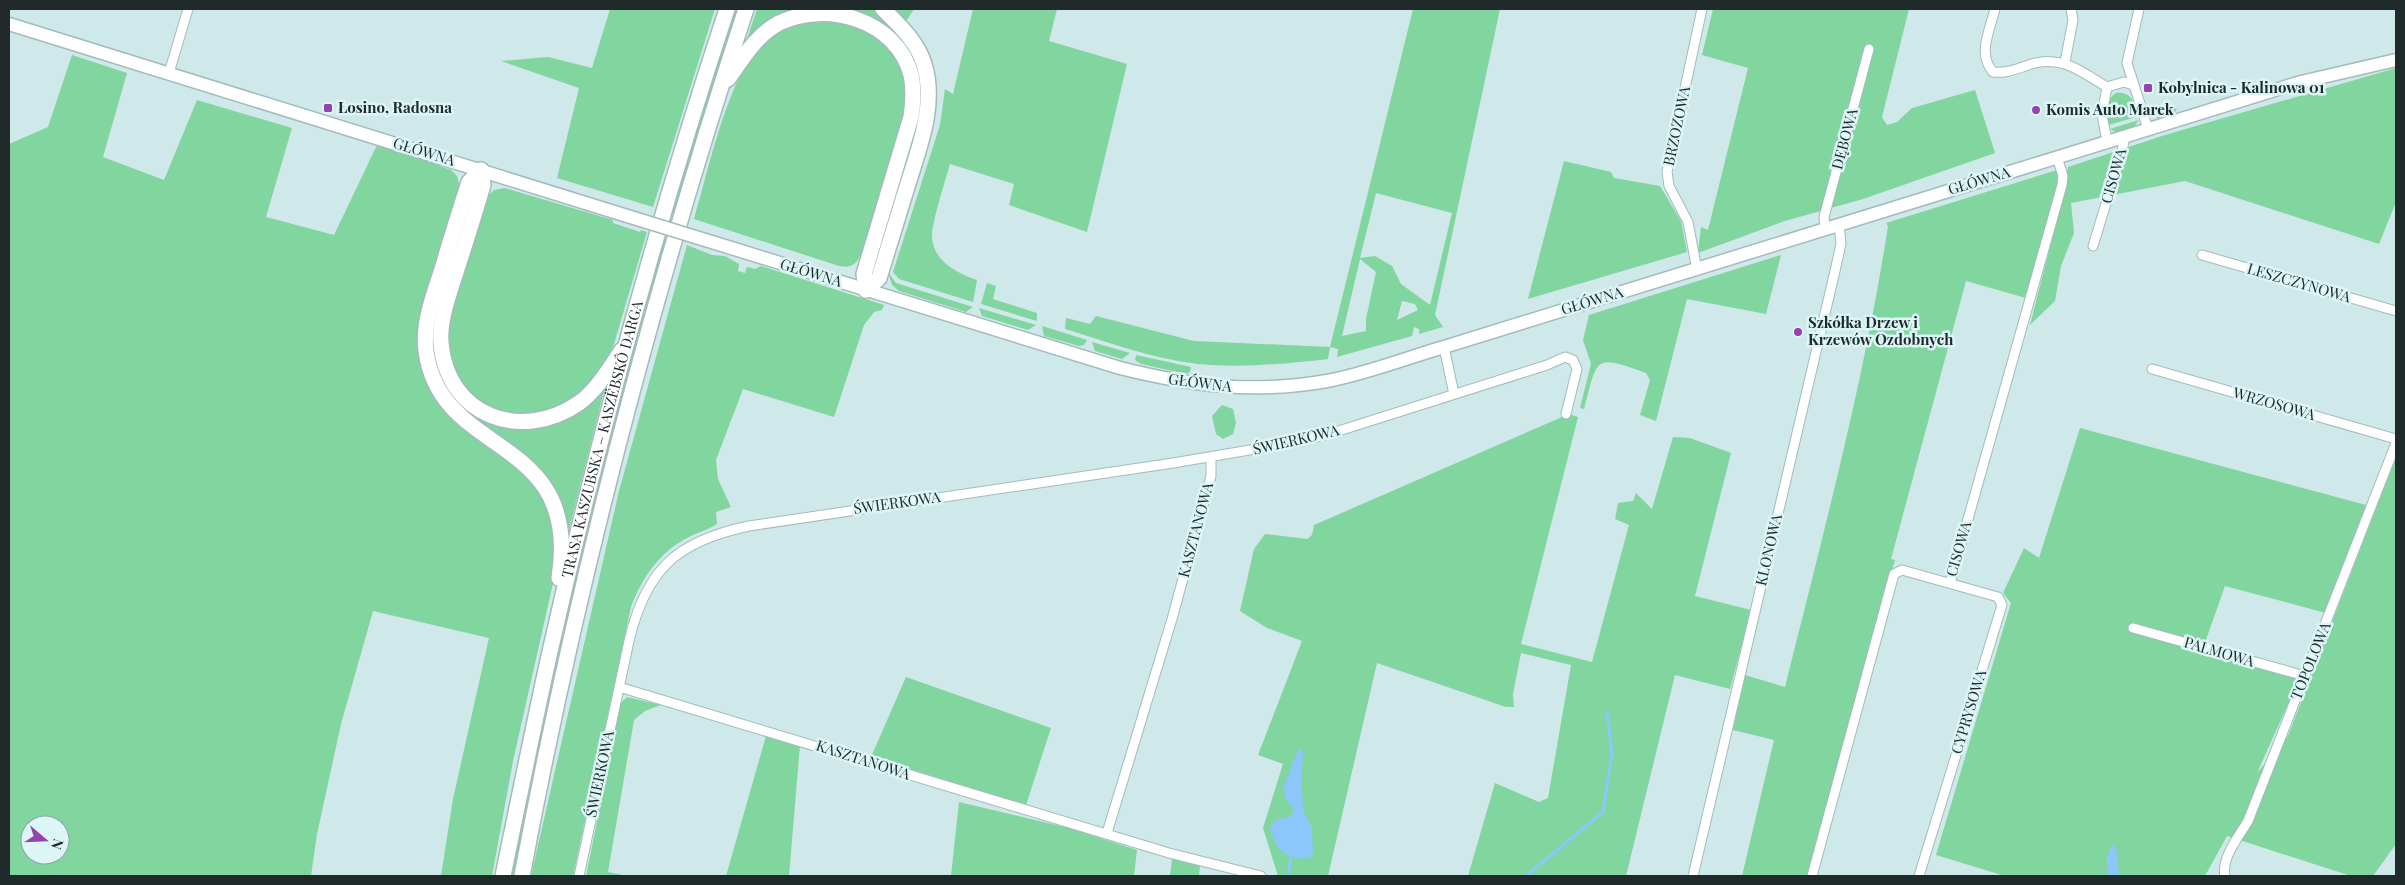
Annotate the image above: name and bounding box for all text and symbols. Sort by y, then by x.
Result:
place label: Kobylnica - Kalinowa 01 [2158,77,2325,97]
marker: Kobylnica - Kalinowa 01 [2142,82,2154,94]
street label: BRZOZOWA [1658,84,1694,167]
place label: Łosino, Radosna [338,97,452,117]
place label: Komis Auto Marek [2046,99,2174,119]
marker: Łosino, Radosna [322,102,334,114]
marker: Komis Auto Marek [2030,104,2042,116]
street label: DĘBOWA [1826,106,1862,171]
street label: GŁÓWNA [391,132,458,170]
street label: CISOWA [2096,145,2131,206]
street label: GŁÓWNA [1945,161,2013,199]
street label: GŁÓWNA [778,253,845,291]
street label: LESZCZYNOWA [2245,258,2354,307]
street label: GŁÓWNA [1558,281,1626,319]
street label: TRASA KASZUBSKA – KASZËBSKÔ DARGA [556,298,647,580]
place label: Szkółka Drzew i Krzewów Ozdobnych [1808,312,1953,349]
marker: Szkółka Drzew i Krzewów Ozdobnych [1792,326,1804,338]
street label: GŁÓWNA [1167,368,1234,396]
street label: WRZOSOWA [2230,381,2318,424]
street label: ŚWIERKOWA [1251,419,1341,459]
street label: KASZTANOWA [1173,479,1217,579]
street label: ŚWIERKOWA [852,486,942,518]
street label: KLONOWA [1750,511,1786,588]
street label: CISOWA [1941,518,1976,579]
street label: TOPOLOWA [2285,618,2335,702]
street label: PALMOWA [2182,631,2257,671]
street label: CYPRYSOWA [1946,667,1990,756]
street label: ŚWIERKOWA [580,728,618,819]
street label: KASZTANOWA [814,734,913,784]
north arrow [20,815,70,865]
text: N [47,837,68,852]

